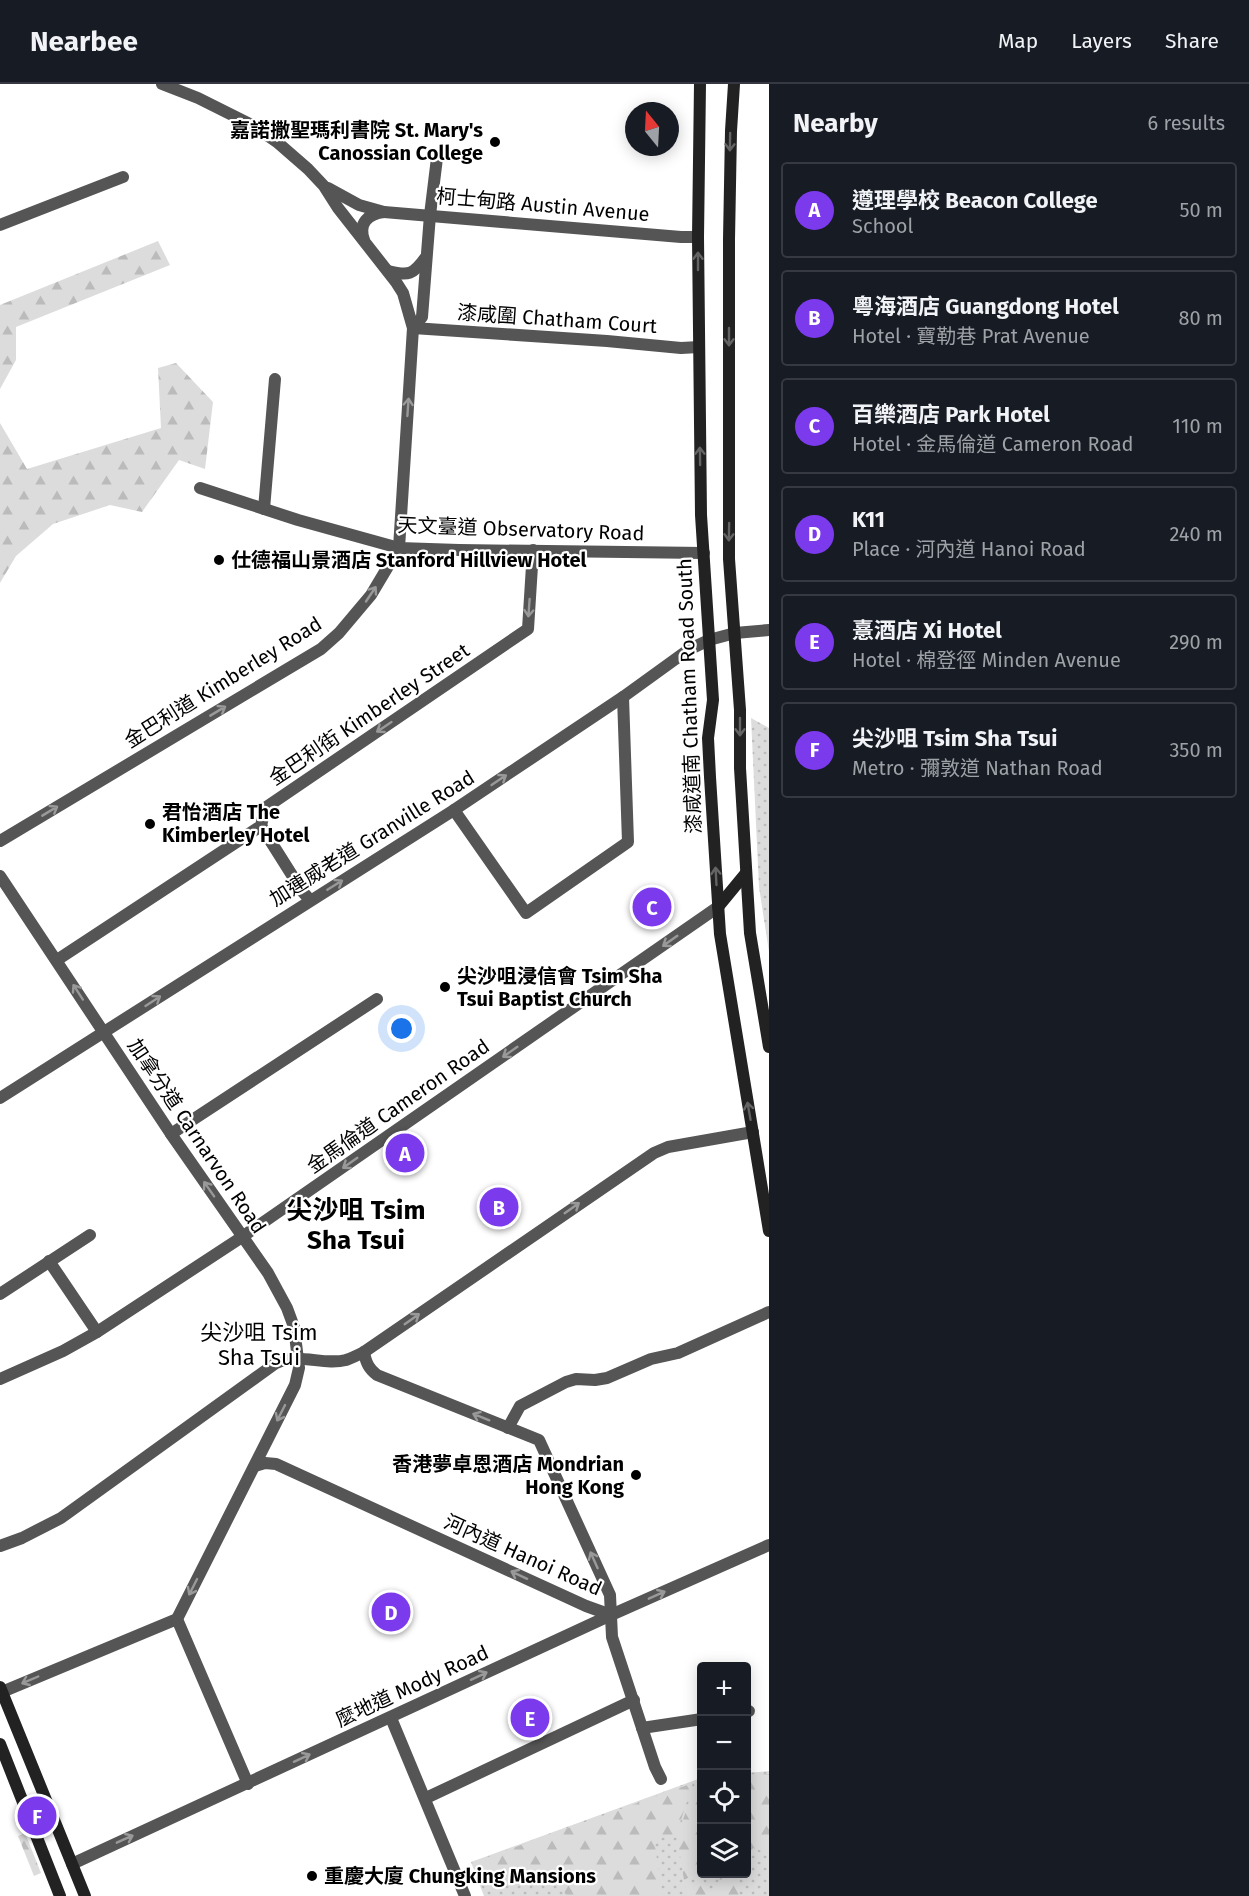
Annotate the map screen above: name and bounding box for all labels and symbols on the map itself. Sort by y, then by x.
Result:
north arrow [625,102,679,156]
place label: 嘉諾撒聖瑪利書院 St. Mary's Canossian College [230,118,483,165]
one-way arrow [725,132,736,152]
marker: 嘉諾撒聖瑪利書院 St. Mary's Canossian College [488,135,502,149]
street label: 柯士甸路 Austin Avenue [435,184,651,226]
one-way arrow [692,251,704,271]
street label: 漆咸圍 Chatham Court [456,300,658,338]
one-way arrow [723,327,735,347]
one-way arrow [403,398,414,418]
one-way arrow [694,446,706,466]
street label: 天文臺道 Observatory Road [397,513,645,545]
one-way arrow [723,522,735,542]
place label: 仕德福山景酒店 Stanford Hillview Hotel [231,548,587,572]
marker: 仕德福山景酒店 Stanford Hillview Hotel [212,553,226,567]
street label: 漆咸道南 Chatham Road South [672,558,706,834]
one-way arrow [365,586,377,603]
one-way arrow [524,598,535,618]
street label: 金巴利道 Kimberley Road [120,611,326,753]
street label: 金巴利街 Kimberley Street [264,638,474,790]
one-way arrow [209,704,226,716]
one-way arrow [734,716,746,736]
one-way arrow [376,721,392,733]
street label: 加連威老道 Granville Road [265,765,479,911]
one-way arrow [491,774,507,786]
place label: 君怡酒店 The Kimberley Hotel [162,800,309,847]
one-way arrow [41,804,58,816]
marker: 君怡酒店 The Kimberley Hotel [143,817,157,831]
one-way arrow [710,867,721,887]
one-way arrow [326,878,343,890]
pin: C [632,884,672,930]
one-way arrow [663,935,679,947]
place label: 尖沙咀浸信會 Tsim Sha Tsui Baptist Church [457,964,662,1011]
marker: 尖沙咀浸信會 Tsim Sha Tsui Baptist Church [438,980,452,994]
one-way arrow [71,984,83,1001]
one-way arrow [144,994,161,1006]
your location [387,1014,416,1043]
street label: 加拿分道 Carnarvon Road [123,1034,271,1238]
street label: 金馬倫道 Cameron Road [302,1034,494,1178]
one-way arrow [503,1046,519,1058]
one-way arrow [743,1102,754,1121]
pin: A [386,1130,424,1176]
one-way arrow [342,1157,359,1169]
one-way arrow [203,1181,215,1198]
pin: B [480,1184,518,1230]
district label: 尖沙咀 Tsim Sha Tsui [287,1195,425,1256]
one-way arrow [564,1202,580,1214]
one-way arrow [403,1313,420,1325]
district label: 尖沙咀 Tsim Sha Tsui [200,1319,318,1371]
one-way arrow [275,1403,286,1421]
one-way arrow [472,1411,490,1422]
place label: 香港夢卓恩酒店 Mondrian Hong Kong [392,1452,625,1499]
marker: 香港夢卓恩酒店 Mondrian Hong Kong [629,1468,643,1482]
street label: 河內道 Hanoi Road [440,1509,606,1601]
one-way arrow [587,1552,599,1570]
one-way arrow [510,1569,528,1580]
one-way arrow [187,1578,199,1595]
one-way arrow [647,1588,665,1600]
pin: D [372,1590,410,1634]
street label: 麼地道 Mody Road [332,1640,492,1732]
one-way arrow [470,1670,488,1682]
one-way arrow [21,1675,39,1686]
pin: E [510,1696,550,1740]
one-way arrow [293,1752,311,1764]
pin: F [18,1794,57,1838]
one-way arrow [116,1833,134,1845]
place label: 重慶大廈 Chungking Mansions [324,1864,596,1888]
marker: 重慶大廈 Chungking Mansions [305,1869,319,1883]

